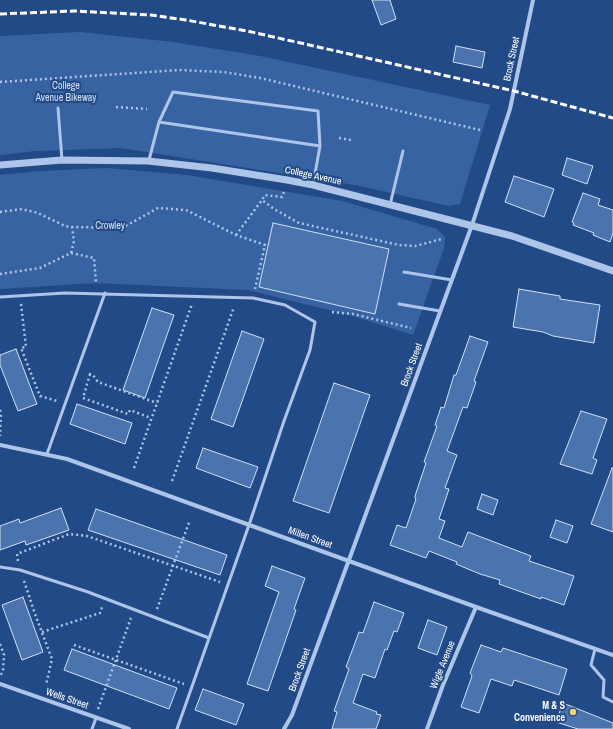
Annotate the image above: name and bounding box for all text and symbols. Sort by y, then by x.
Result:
street label: Brock Street [501,36,523,82]
park label: College Avenue Bikeway [36,80,96,104]
street label: College Avenue [284,164,342,188]
park label: Crowley [95,220,125,232]
street label: Brock Street [399,342,425,388]
street label: Millen Street [286,524,334,552]
street label: Wigle Avenue [428,639,458,691]
street label: Brock Street [287,647,313,693]
street label: Wells Street [44,686,90,712]
place label: M & S Convenience [514,700,565,724]
marker: M & S Convenience [568,707,578,717]

